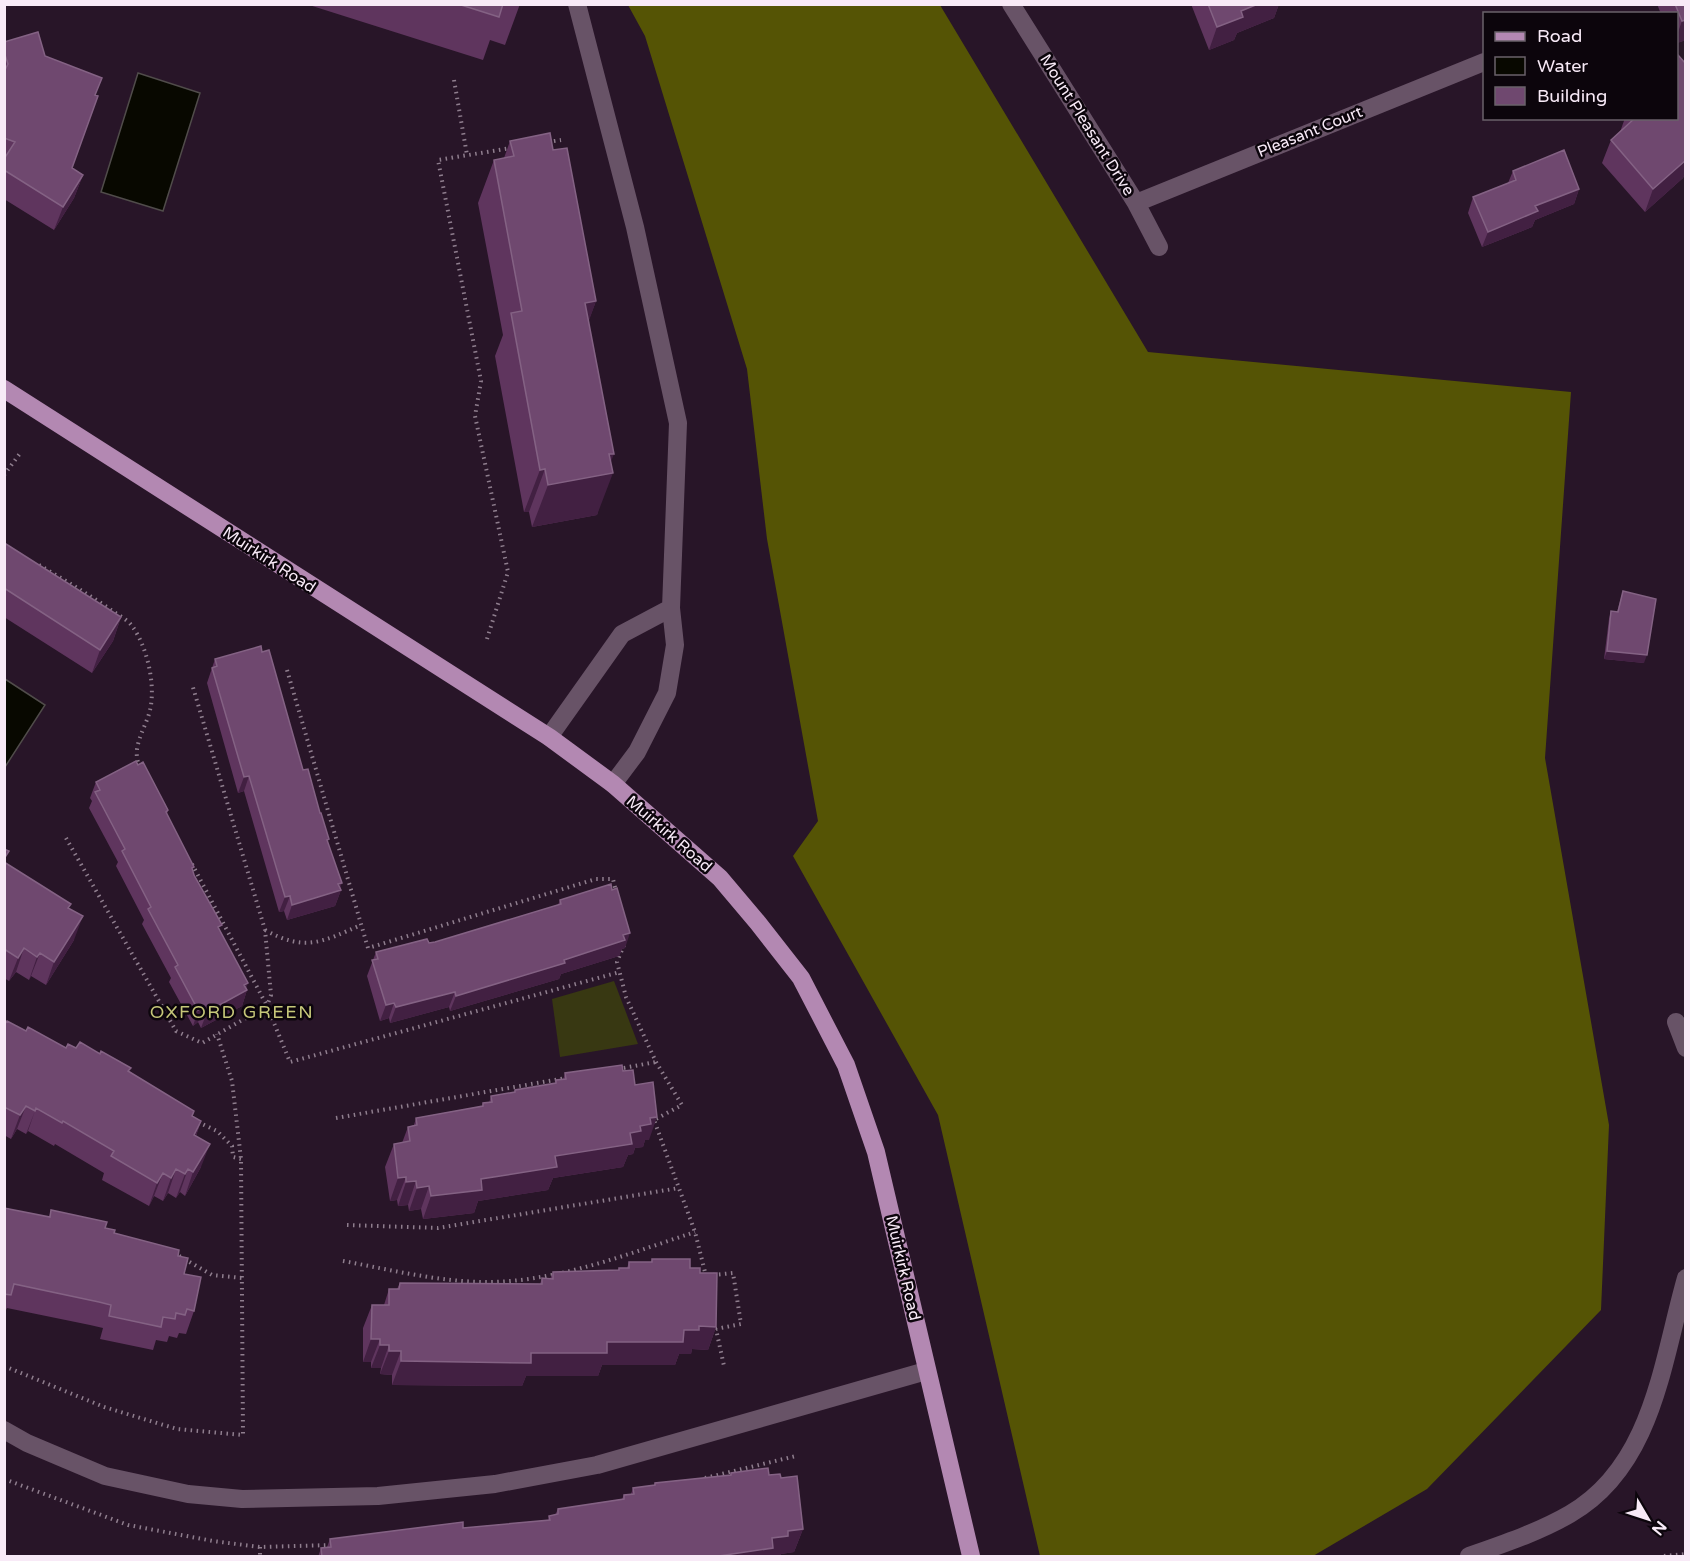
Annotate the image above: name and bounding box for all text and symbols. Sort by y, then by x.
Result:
legend [1483,12,1678,120]
text: Road [1537,25,1582,47]
street label: Mount Pleasant Drive [1035,51,1139,199]
text: Water [1537,55,1588,77]
text: Building [1537,85,1607,107]
street label: Pleasant Court [1254,102,1366,162]
street label: Muirkirk Road [219,522,319,598]
street label: Muirkirk Road [622,791,716,877]
district label: OXFORD GREEN [150,1001,314,1023]
street label: Muirkirk Road [881,1214,925,1322]
north arrow [1618,1489,1678,1549]
text: N [1647,1517,1671,1539]

